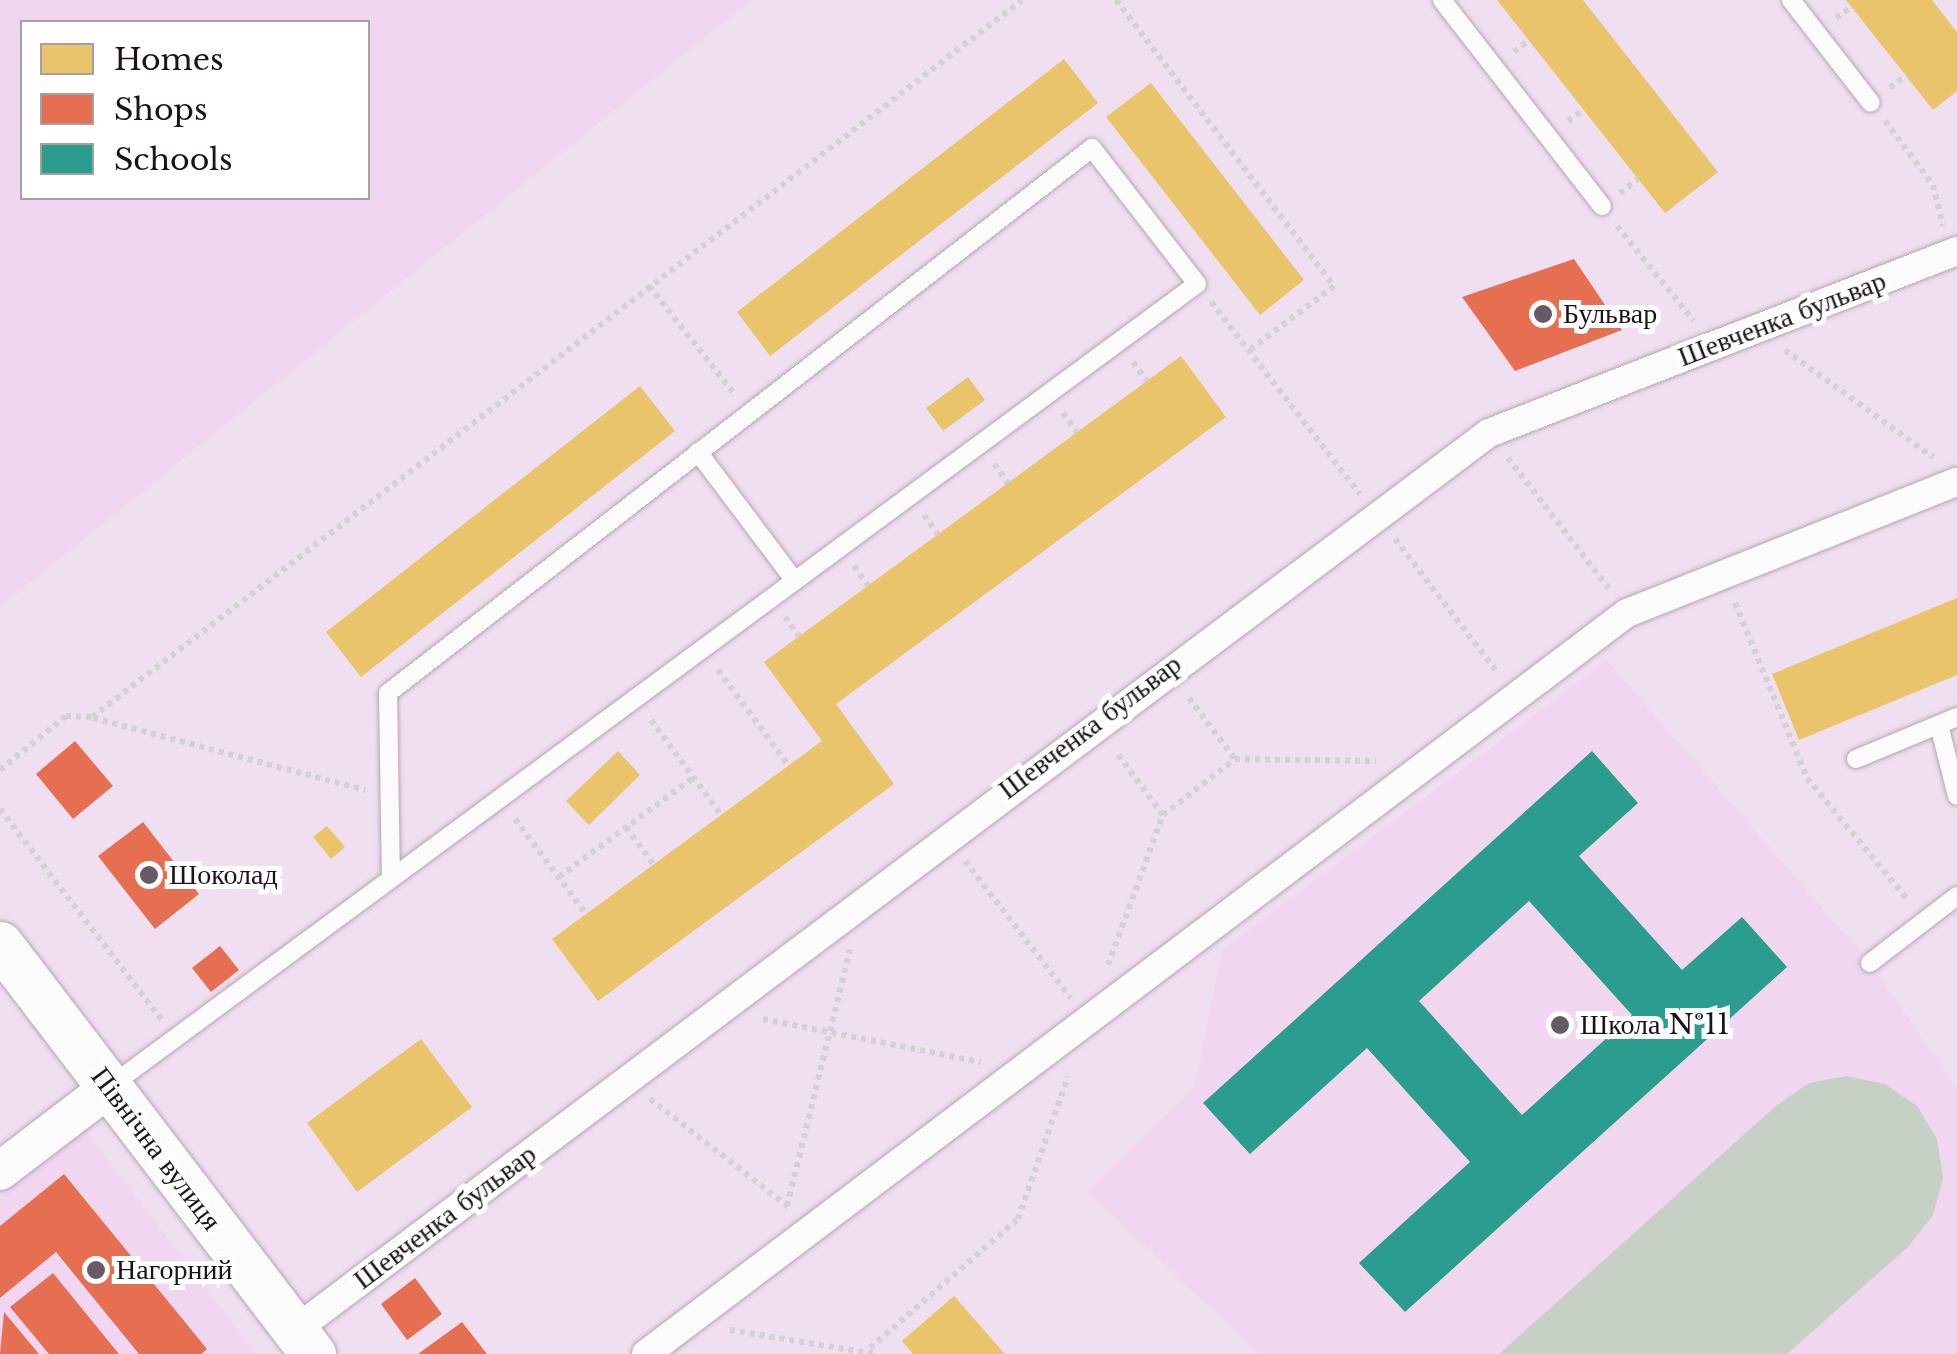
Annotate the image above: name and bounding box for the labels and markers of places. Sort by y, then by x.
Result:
place label: Бульвар [1563,297,1657,331]
marker: Бульвар [1532,303,1554,325]
place label: Шоколад [169,858,278,892]
marker: Шоколад [138,864,160,886]
place label: Школа №11 [1580,1008,1729,1042]
marker: Школа №11 [1549,1014,1571,1036]
place label: Нагорний [116,1253,232,1287]
marker: Нагорний [85,1259,107,1281]

